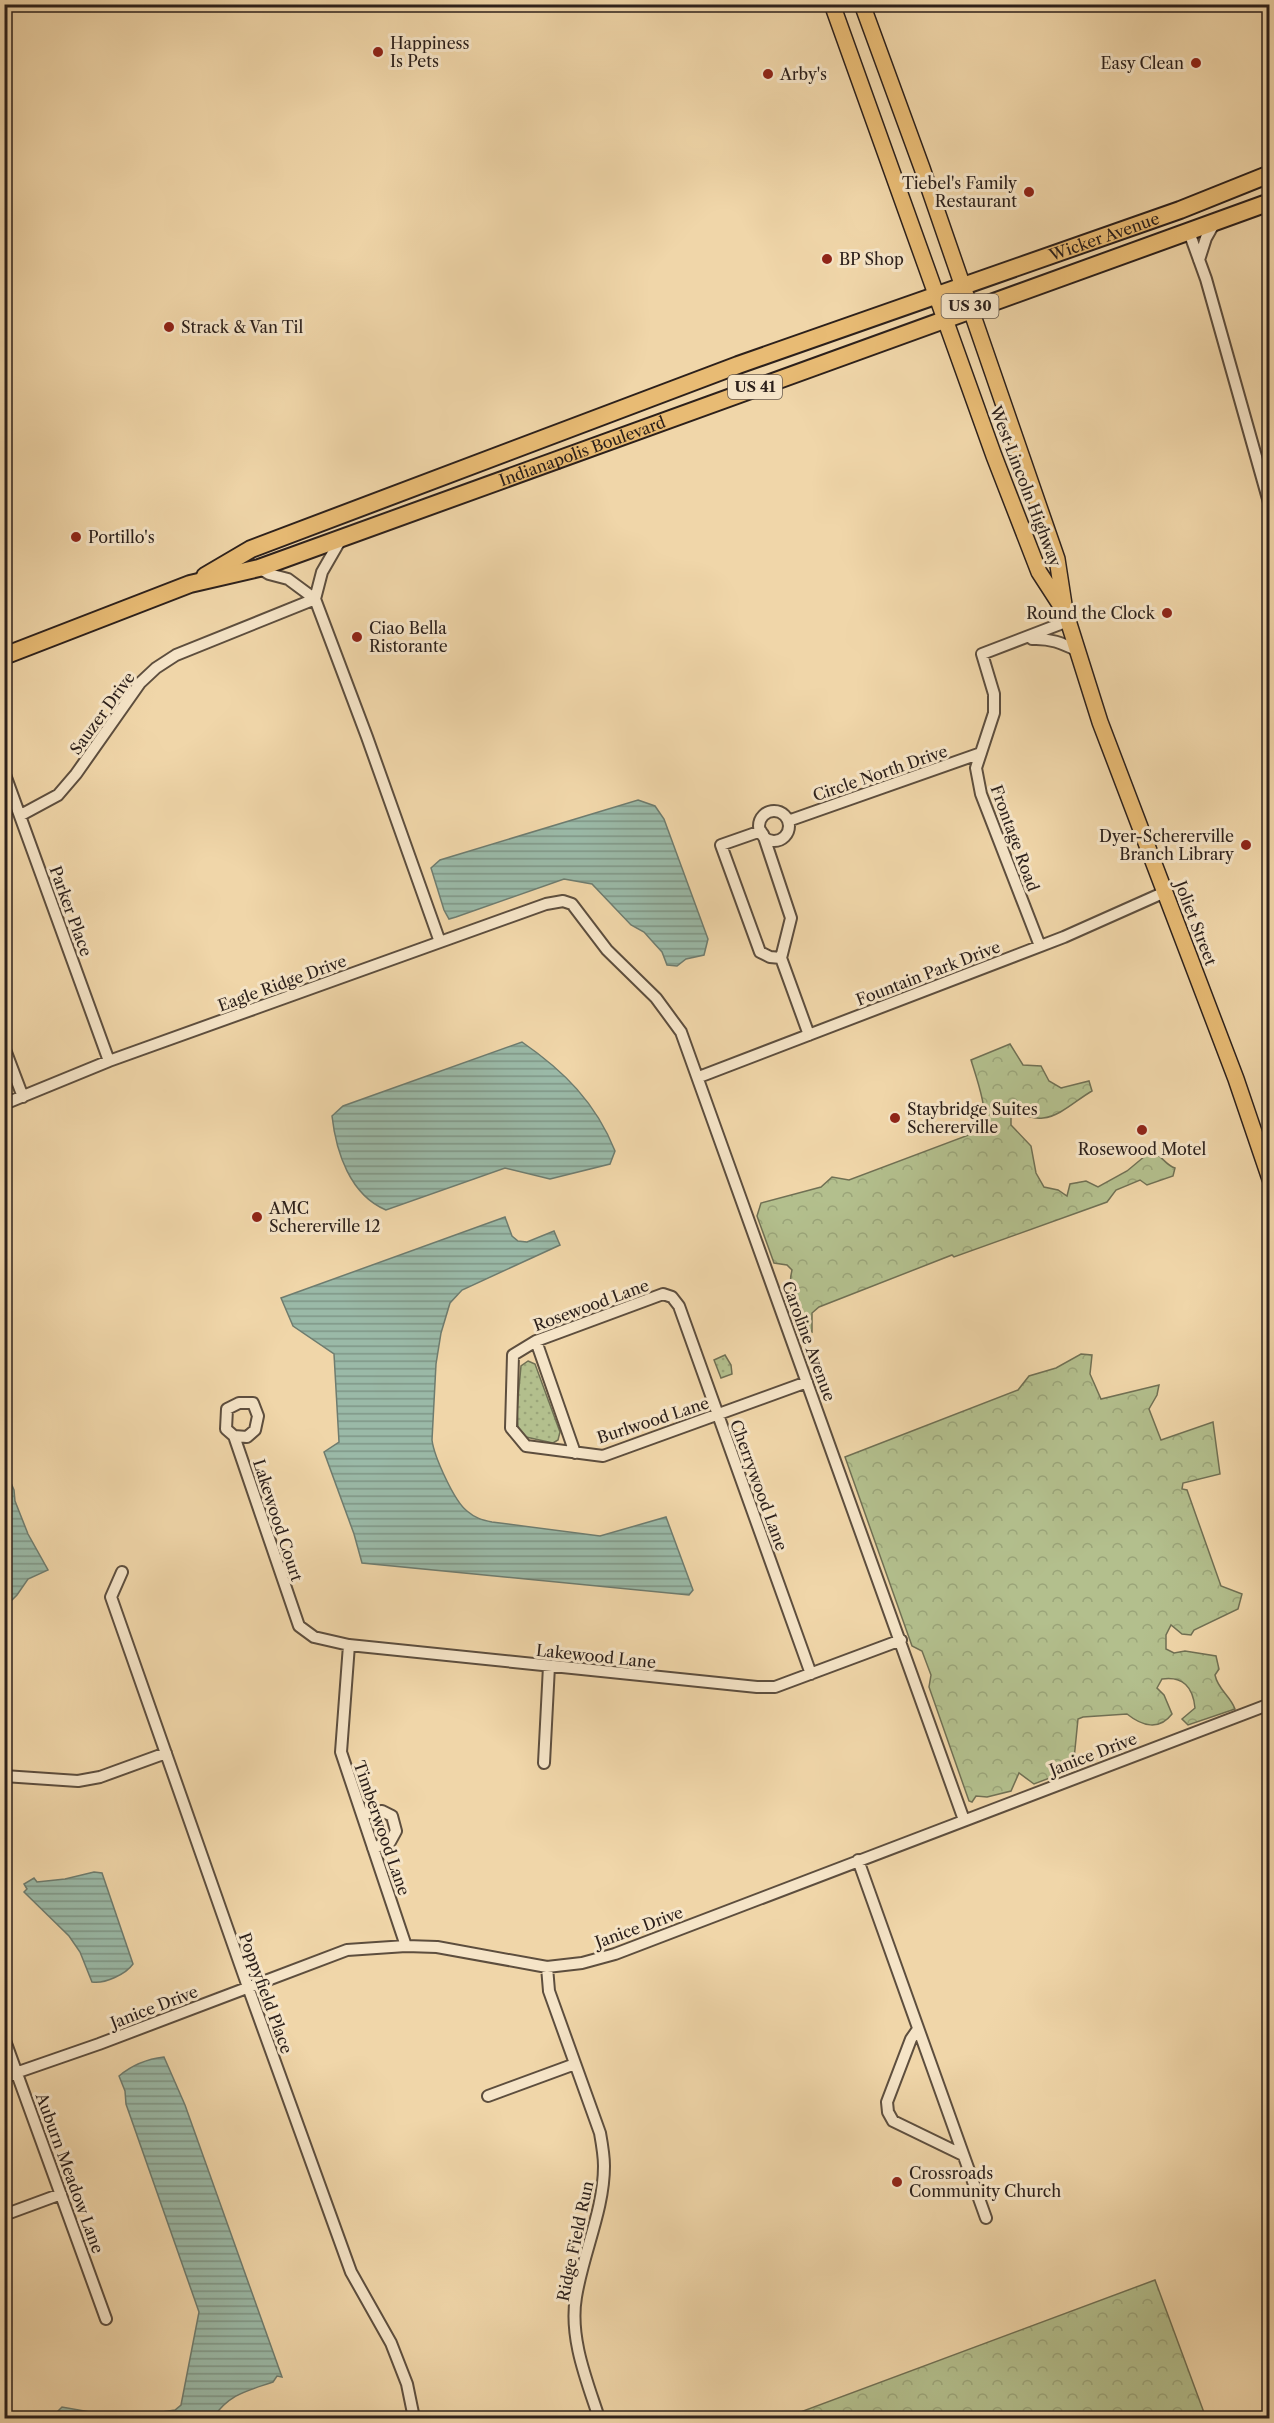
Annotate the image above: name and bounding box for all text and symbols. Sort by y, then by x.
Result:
place label: Happiness Is Pets [390,33,470,71]
marker: Happiness Is Pets [371,45,385,59]
place label: Easy Clean [1100,53,1184,73]
marker: Easy Clean [1189,56,1203,70]
place label: Arby's [779,64,827,84]
marker: Arby's [761,67,775,81]
place label: Tiebel's Family Restaurant [902,173,1018,211]
marker: Tiebel's Family Restaurant [1022,185,1036,199]
street label: Wicker Avenue [1046,208,1162,265]
place label: BP Shop [839,249,904,269]
marker: BP Shop [820,252,834,266]
road number: US 30 [942,294,998,318]
place label: Strack & Van Til [181,317,303,337]
marker: Strack & Van Til [162,320,176,334]
road number: US 41 [728,375,782,399]
street label: West Lincoln Highway [986,402,1066,570]
street label: Indianapolis Boulevard [496,412,668,490]
place label: Portillo's [88,527,155,547]
marker: Portillo's [69,530,83,544]
place label: Round the Clock [1026,603,1156,623]
marker: Round the Clock [1160,606,1174,620]
place label: Ciao Bella Ristorante [369,618,448,656]
marker: Ciao Bella Ristorante [350,630,364,644]
street label: Sauzer Drive [65,668,139,758]
street label: Circle North Drive [810,741,950,805]
street label: Frontage Road [986,782,1044,894]
place label: Dyer-Schererville Branch Library [1099,826,1235,864]
marker: Dyer-Schererville Branch Library [1239,838,1253,852]
street label: Parker Place [45,863,97,959]
street label: Joliet Street [1170,875,1221,968]
street label: Fountain Park Drive [853,936,1003,1010]
street label: Eagle Ridge Drive [215,950,349,1016]
place label: Staybridge Suites Schererville [907,1099,1038,1137]
marker: Staybridge Suites Schererville [888,1111,902,1125]
marker: Rosewood Motel [1135,1123,1149,1137]
place label: Rosewood Motel [1078,1139,1206,1159]
place label: AMC Schererville 12 [268,1198,380,1236]
marker: AMC Schererville 12 [250,1210,264,1224]
street label: Rosewood Lane [531,1275,651,1335]
street label: Caroline Avenue [778,1278,840,1404]
street label: Burlwood Lane [594,1392,712,1448]
street label: Cherrywood Lane [726,1417,792,1553]
street label: Lakewood Court [249,1456,307,1584]
street label: Lakewood Lane [535,1640,657,1672]
street label: Janice Drive [1044,1728,1140,1781]
street label: Timberwood Lane [350,1758,414,1898]
street label: Janice Drive [590,1902,686,1953]
street label: Poppyfield Place [235,1930,297,2056]
street label: Janice Drive [105,1981,201,2034]
street label: Auburn Meadow Lane [31,2089,108,2256]
place label: Crossroads Community Church [909,2163,1061,2201]
marker: Crossroads Community Church [890,2175,904,2189]
street label: Ridge Field Run [552,2179,598,2303]

